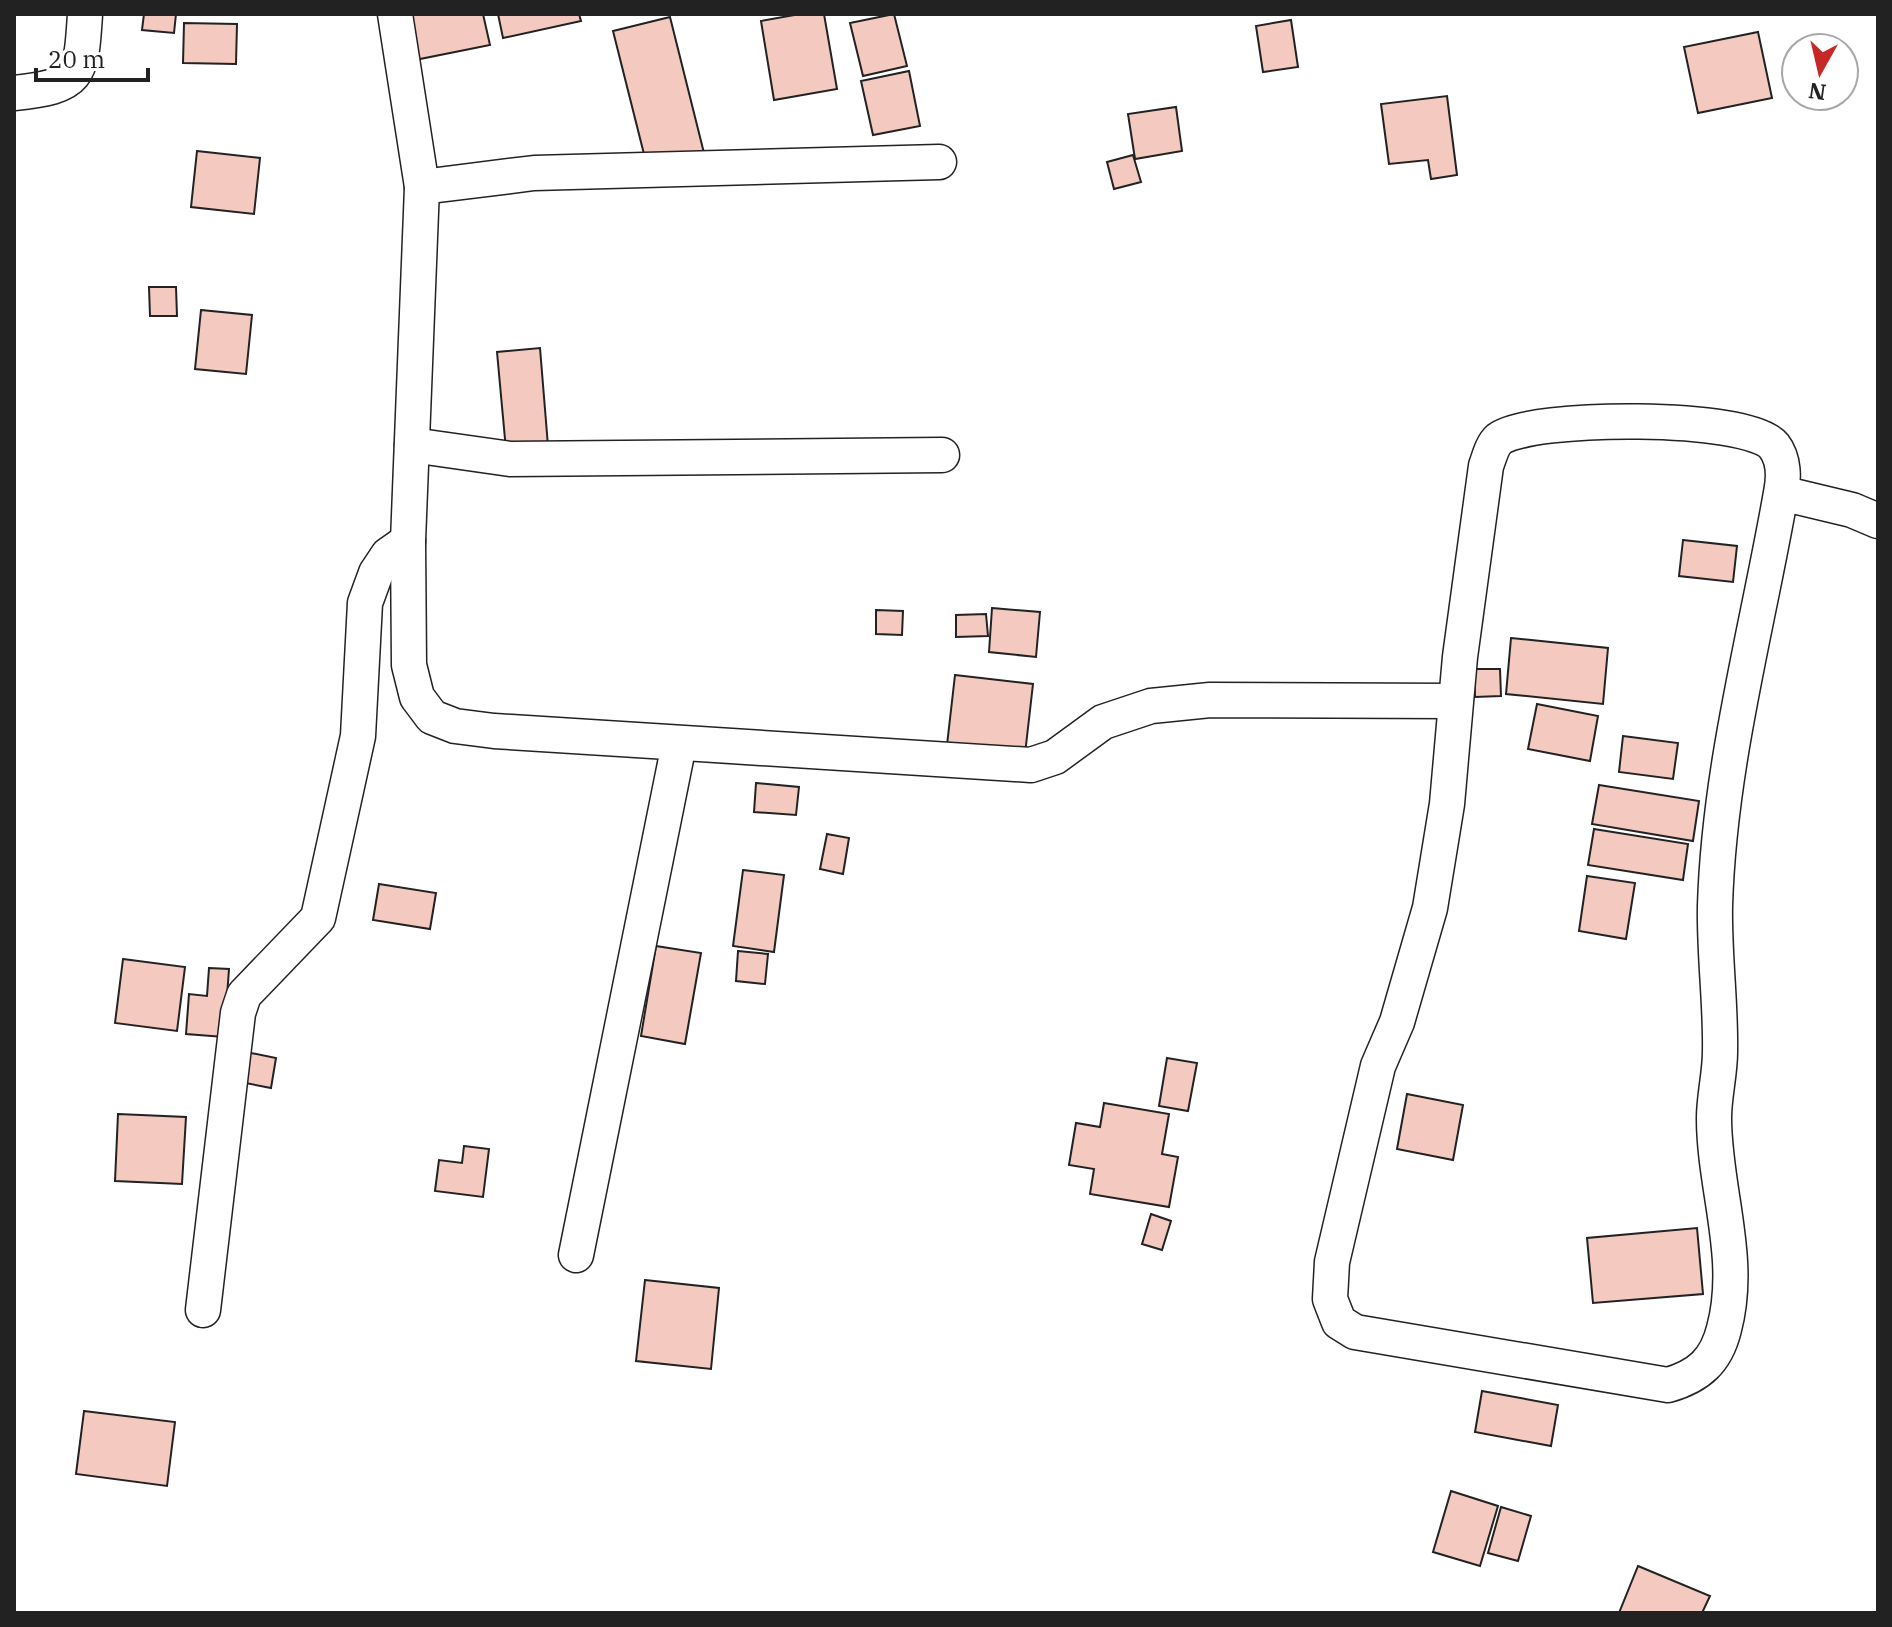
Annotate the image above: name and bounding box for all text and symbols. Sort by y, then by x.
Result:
scale bar [36,32,148,82]
north arrow [1780,32,1860,112]
text: 20 m [48,43,105,75]
text: N [1807,77,1828,108]

